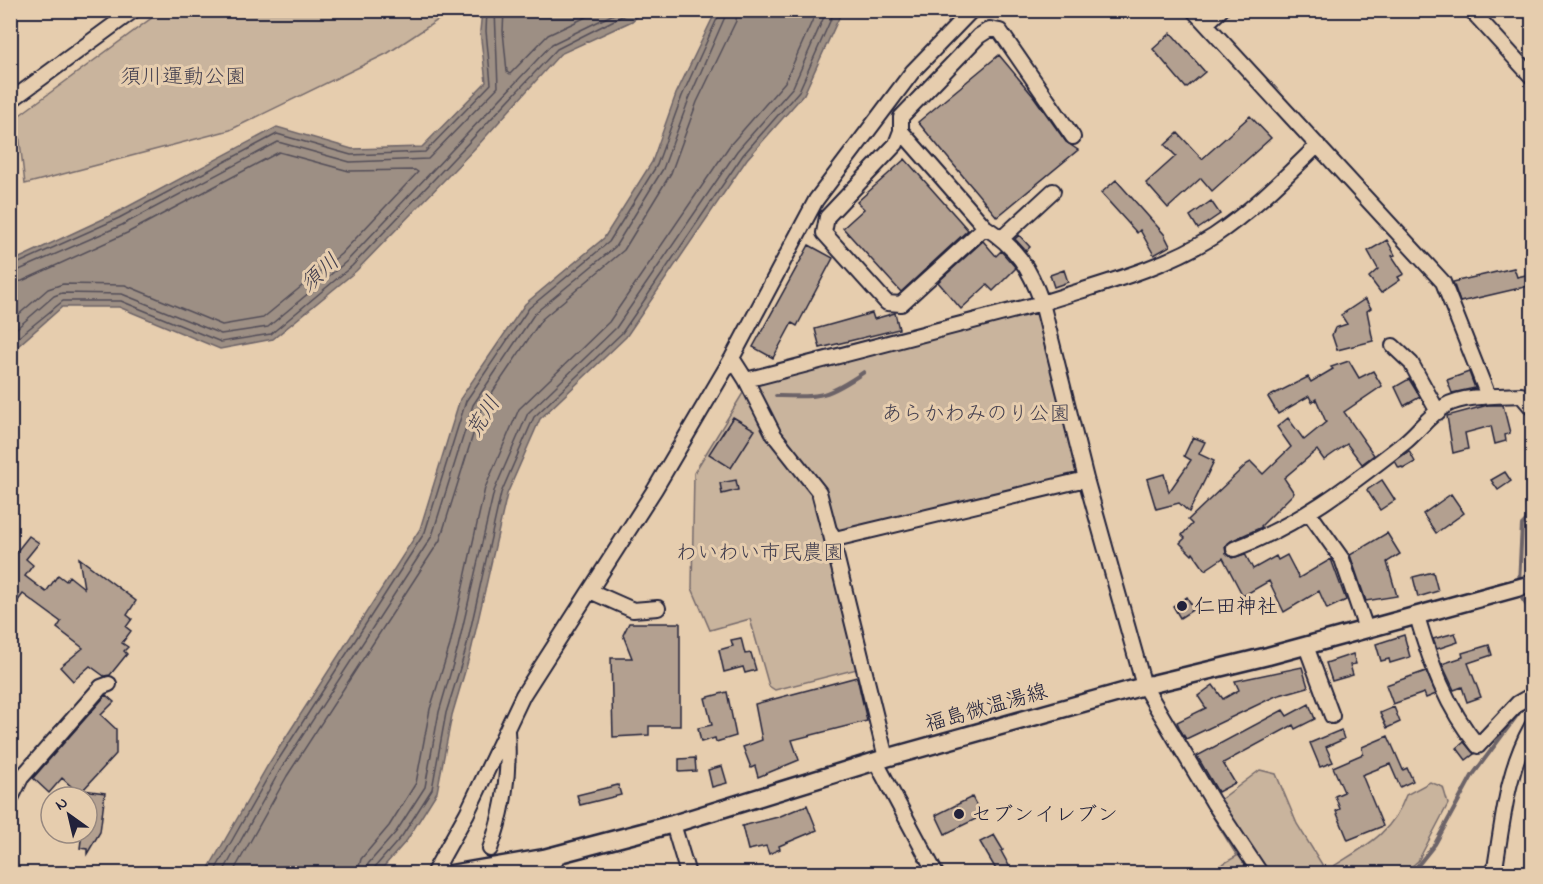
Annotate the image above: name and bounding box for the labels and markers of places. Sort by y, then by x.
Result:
place label: 仁田神社 [1194,593,1278,623]
marker: 仁田神社 [1175,599,1189,613]
place label: セブンイレブン [971,801,1118,831]
marker: セブンイレブン [952,807,966,821]

